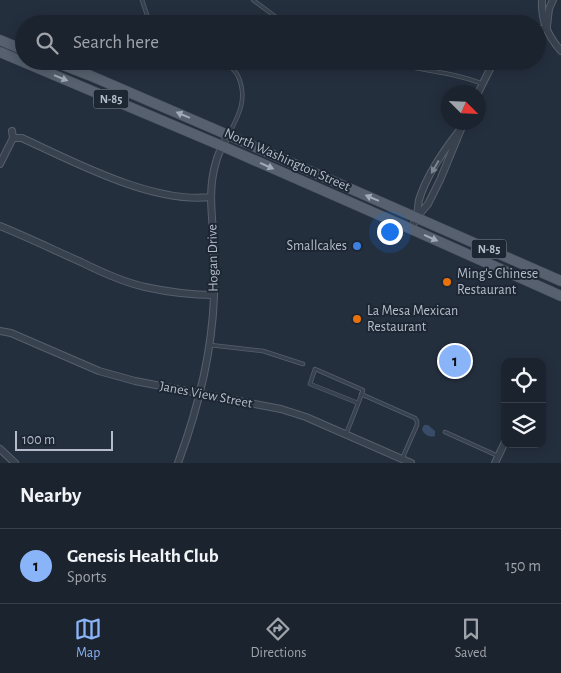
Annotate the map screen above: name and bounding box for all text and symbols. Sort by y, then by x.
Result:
search box [15,15,546,70]
icon: search [33,29,61,57]
text: Search here [73,33,159,52]
one-way arrow [54,74,69,82]
north arrow [441,85,486,130]
road number: N-85 [94,90,128,108]
one-way arrow [176,111,190,119]
street label: North Washington Street [222,126,353,194]
one-way arrow [431,159,439,174]
one-way arrow [259,162,274,170]
one-way arrow [365,193,379,201]
your location [377,219,403,245]
street label: Hogan Drive [205,224,221,292]
one-way arrow [424,234,438,242]
place label: Smallcakes [286,239,347,253]
marker: Smallcakes [351,240,363,252]
road number: N-85 [472,240,506,258]
place label: Ming's Chinese Restaurant [457,267,538,297]
marker: Ming's Chinese Restaurant [441,276,453,288]
place label: La Mesa Mexican Restaurant [367,304,458,334]
marker: La Mesa Mexican Restaurant [351,313,363,325]
pin: 1 [439,342,471,380]
map controls [501,358,546,448]
button: locate [501,358,546,403]
street label: Janes View Street [159,379,254,411]
button: layers [501,403,546,448]
scale bar [15,428,112,451]
text: 100 m [22,433,55,447]
text: Nearby [20,485,81,506]
text: Genesis Health Club [67,547,219,566]
text: 1 [33,558,39,574]
text: 150 m [505,558,541,574]
text: Sports [67,569,107,585]
tab: Map [74,615,102,662]
tab: Directions [251,615,306,662]
tab: Saved [455,615,487,662]

